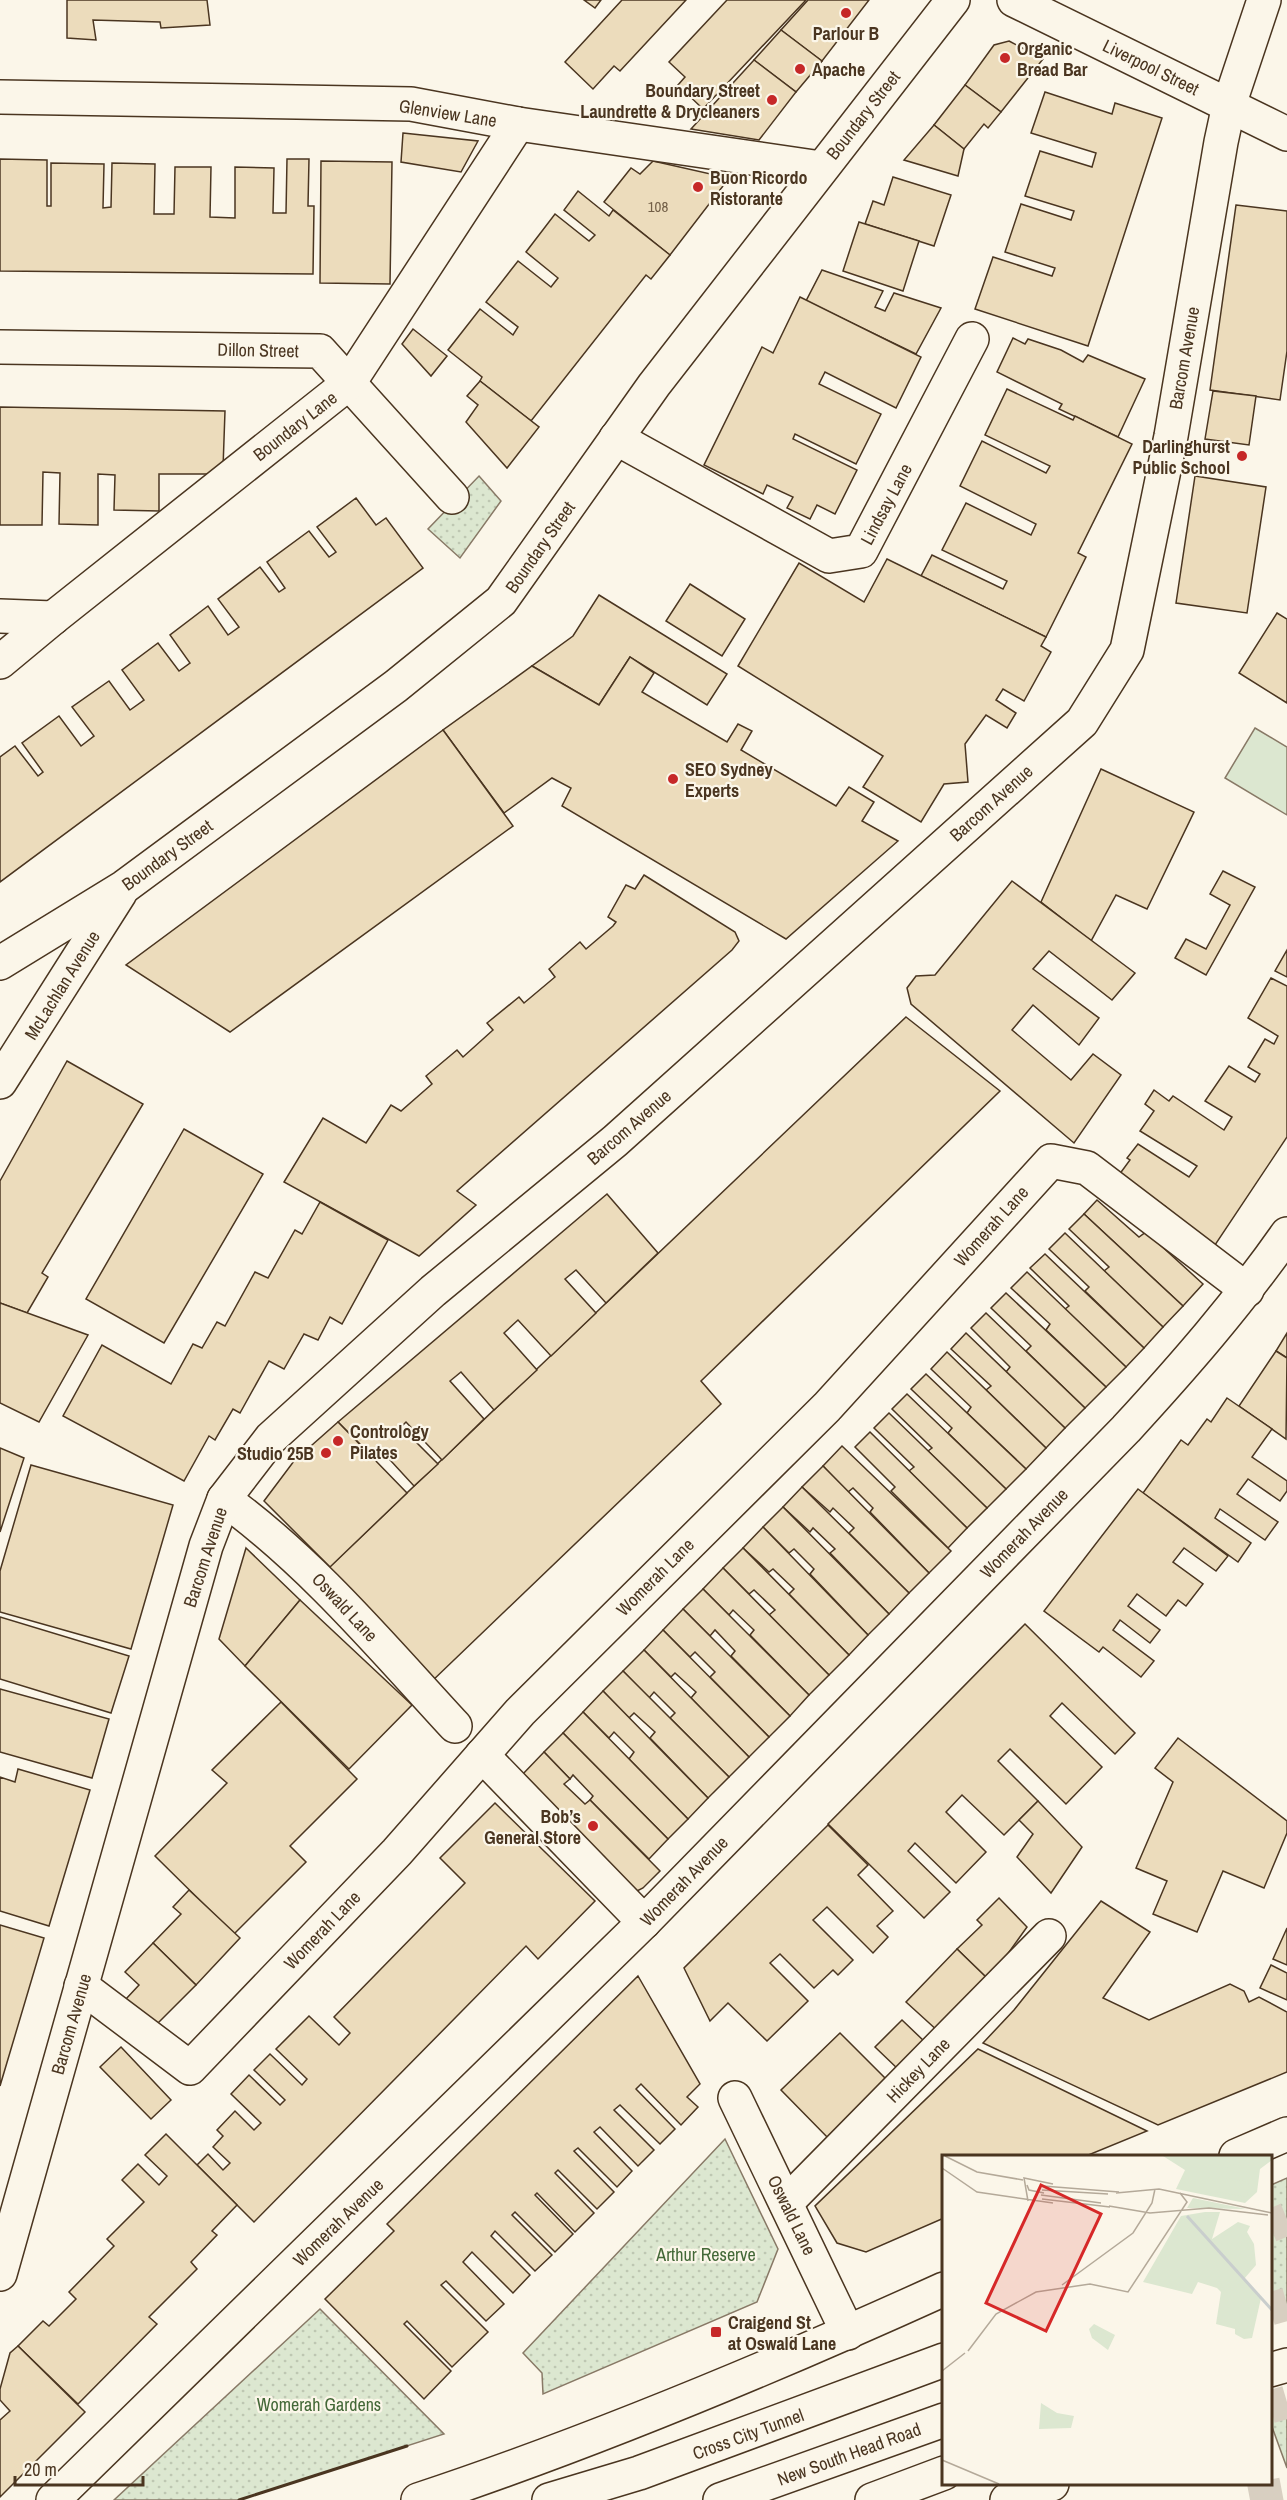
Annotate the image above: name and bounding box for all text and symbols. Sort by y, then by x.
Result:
marker: Parlour B [839,6,853,20]
place label: Parlour B [813,21,880,46]
street label: Liverpool Street [1099,33,1203,101]
place label: Organic Bread Bar [1017,36,1088,82]
marker: Organic Bread Bar [998,51,1012,65]
place label: Apache [812,57,865,82]
marker: Apache [793,62,807,76]
street label: Boundary Street [820,65,906,165]
place label: Boundary Street Laundrette & Drycleaners [580,78,760,124]
street label: Glenview Lane [397,93,499,133]
marker: Boundary Street Laundrette & Drycleaners [765,93,779,107]
place label: Buon Ricordo Ristorante [710,165,808,211]
marker: Buon Ricordo Ristorante [691,180,705,194]
house number: 108 [648,196,668,217]
street label: Barcom Avenue [1163,305,1205,411]
street label: Dillon Street [217,337,299,363]
street label: Boundary Lane [248,385,342,467]
place label: Darlinghurst Public School [1132,434,1230,480]
marker: Darlinghurst Public School [1235,449,1249,463]
street label: Lindsay Lane [854,459,918,549]
street label: Boundary Street [499,496,581,598]
place label: SEO Sydney Experts [685,757,774,803]
street label: Barcom Avenue [944,759,1038,847]
marker: SEO Sydney Experts [666,772,680,786]
street label: Boundary Street [117,814,217,896]
street label: McLachlan Avenue [18,926,106,1044]
street label: Barcom Avenue [582,1083,676,1171]
street label: Womerah Lane [948,1180,1034,1272]
place label: Contrology Pilates [350,1419,430,1465]
marker: Contrology Pilates [331,1434,345,1448]
place label: Studio 25B [237,1441,314,1466]
marker: Studio 25B [319,1446,333,1460]
street label: Womerah Avenue [974,1482,1074,1584]
street label: Barcom Avenue [177,1504,233,1610]
street label: Womerah Lane [611,1533,699,1621]
street label: Oswald Lane [306,1567,384,1647]
place label: Bob’s General Store [484,1804,581,1850]
marker: Bob’s General Store [586,1819,600,1833]
street label: Womerah Avenue [634,1830,734,1932]
street label: Womerah Lane [278,1885,366,1975]
street label: Barcom Avenue [45,1971,97,2077]
street label: Hickey Lane [881,2032,955,2108]
inset map [942,2155,1272,2485]
street label: Oswald Lane [762,2171,822,2259]
street label: Womerah Avenue [287,2172,389,2272]
park label: Arthur Reserve [655,2242,756,2267]
place label: Craigend St at Oswald Lane [728,2310,836,2356]
marker: Craigend St at Oswald Lane [709,2325,723,2339]
park label: Womerah Gardens [257,2392,381,2417]
street label: Cross City Tunnel [689,2402,807,2466]
street label: New South Head Road [774,2416,924,2492]
scale bar [15,2449,142,2487]
text: 20 m [24,2457,57,2482]

